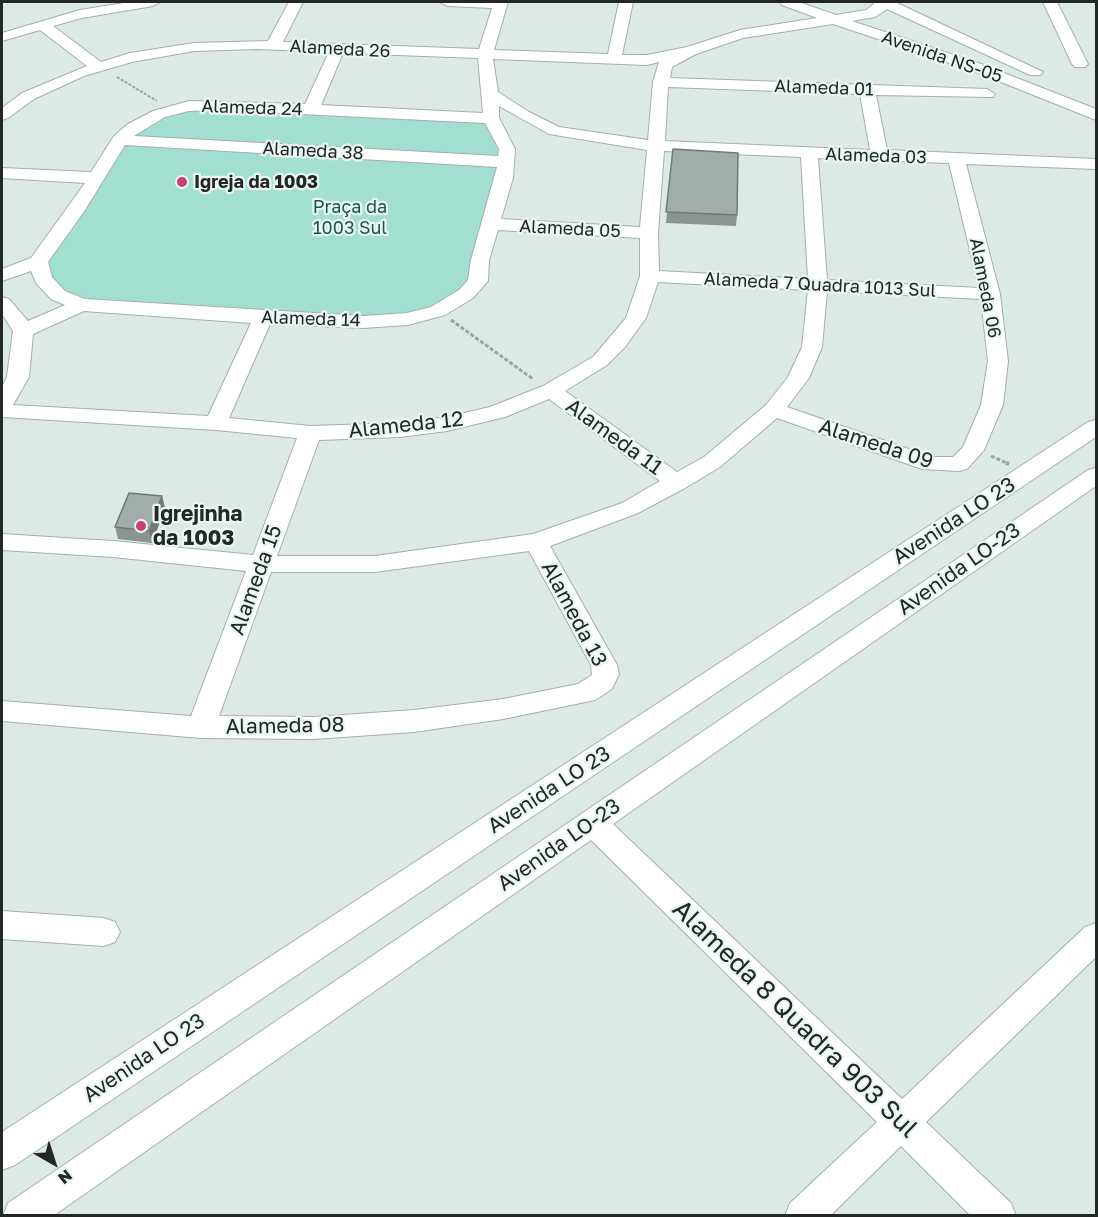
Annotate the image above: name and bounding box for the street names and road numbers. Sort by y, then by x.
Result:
street label: Avenida NS-05 [879,26,1005,88]
street label: Alameda 26 [289,36,391,62]
street label: Alameda 01 [774,75,874,101]
street label: Alameda 24 [201,95,303,121]
street label: Alameda 38 [262,138,364,164]
street label: Alameda 03 [825,143,927,169]
street label: Alameda 05 [519,216,621,242]
street label: Alameda 06 [965,236,1005,340]
street label: Alameda 7 Quadra 1013 Sul [703,268,937,302]
street label: Alameda 14 [261,306,361,332]
street label: Alameda 11 [561,393,667,481]
street label: Alameda 12 [347,406,465,444]
street label: Alameda 09 [816,414,936,474]
street label: Avenida LO 23 [888,472,1020,570]
street label: Avenida LO-23 [893,517,1025,621]
street label: Alameda 15 [224,521,288,639]
street label: Alameda 13 [536,557,612,671]
street label: Alameda 08 [225,712,345,740]
street label: Avenida LO 23 [483,741,615,839]
street label: Avenida LO-23 [493,793,625,897]
street label: Alameda 8 Quadra 903 Sul [666,894,924,1144]
street label: Avenida LO 23 [78,1008,210,1108]

